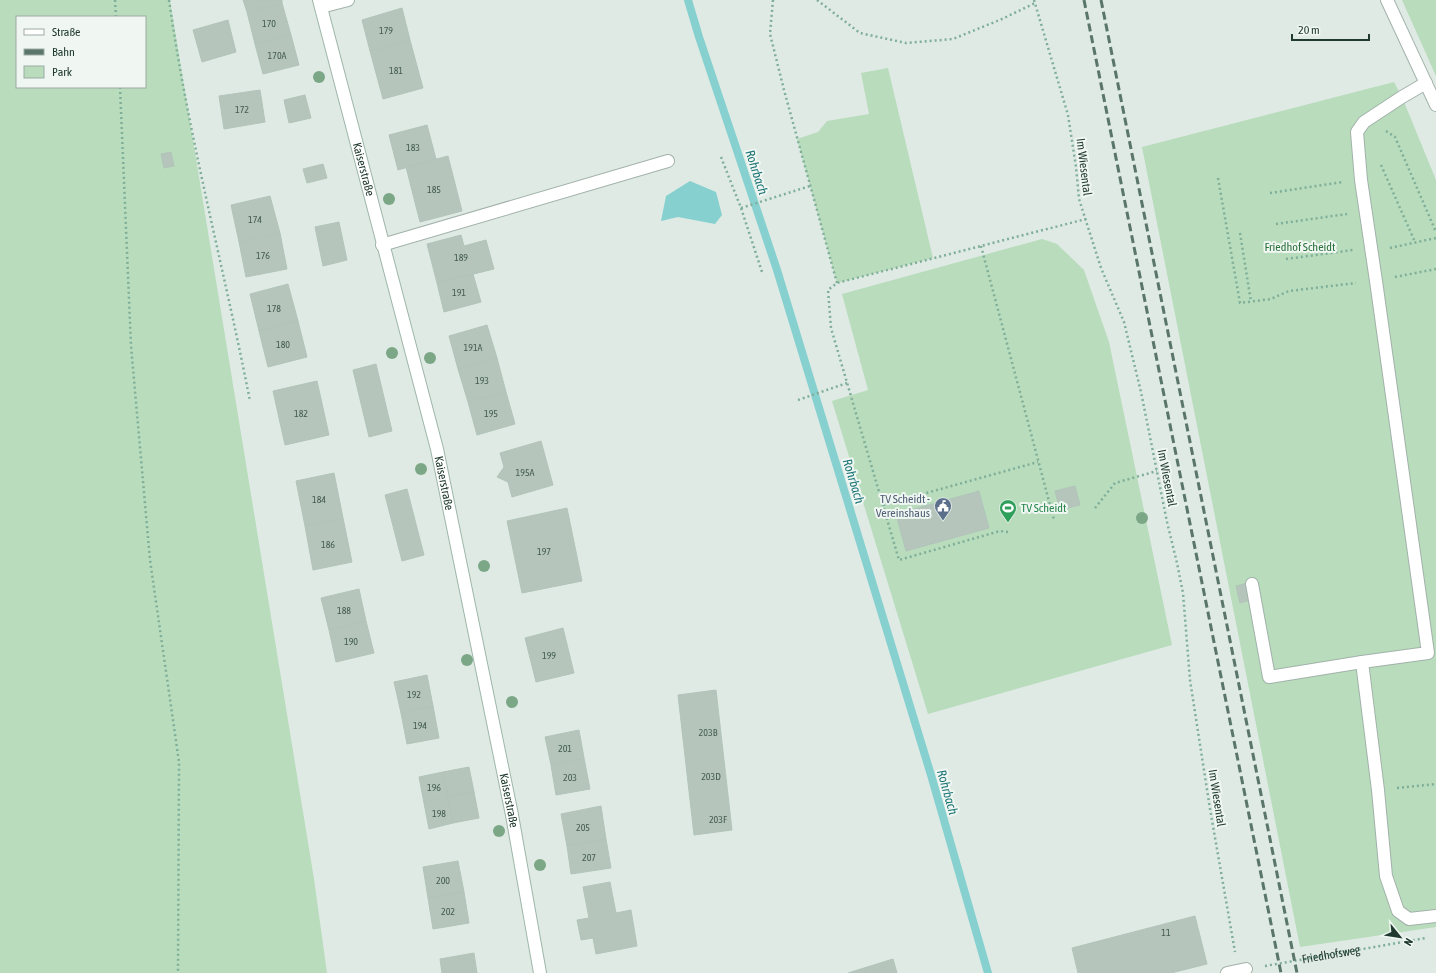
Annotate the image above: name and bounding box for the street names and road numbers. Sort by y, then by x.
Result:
street label: Im Wiesental [1074,137,1095,197]
street label: Kaiserstraße [350,141,377,198]
street label: Im Wiesental [1155,448,1180,509]
street label: Kaiserstraße [432,455,456,511]
street label: Im Wiesental [1206,768,1229,829]
street label: Kaiserstraße [497,772,521,829]
street label: Friedhofsweg [1301,942,1362,966]

